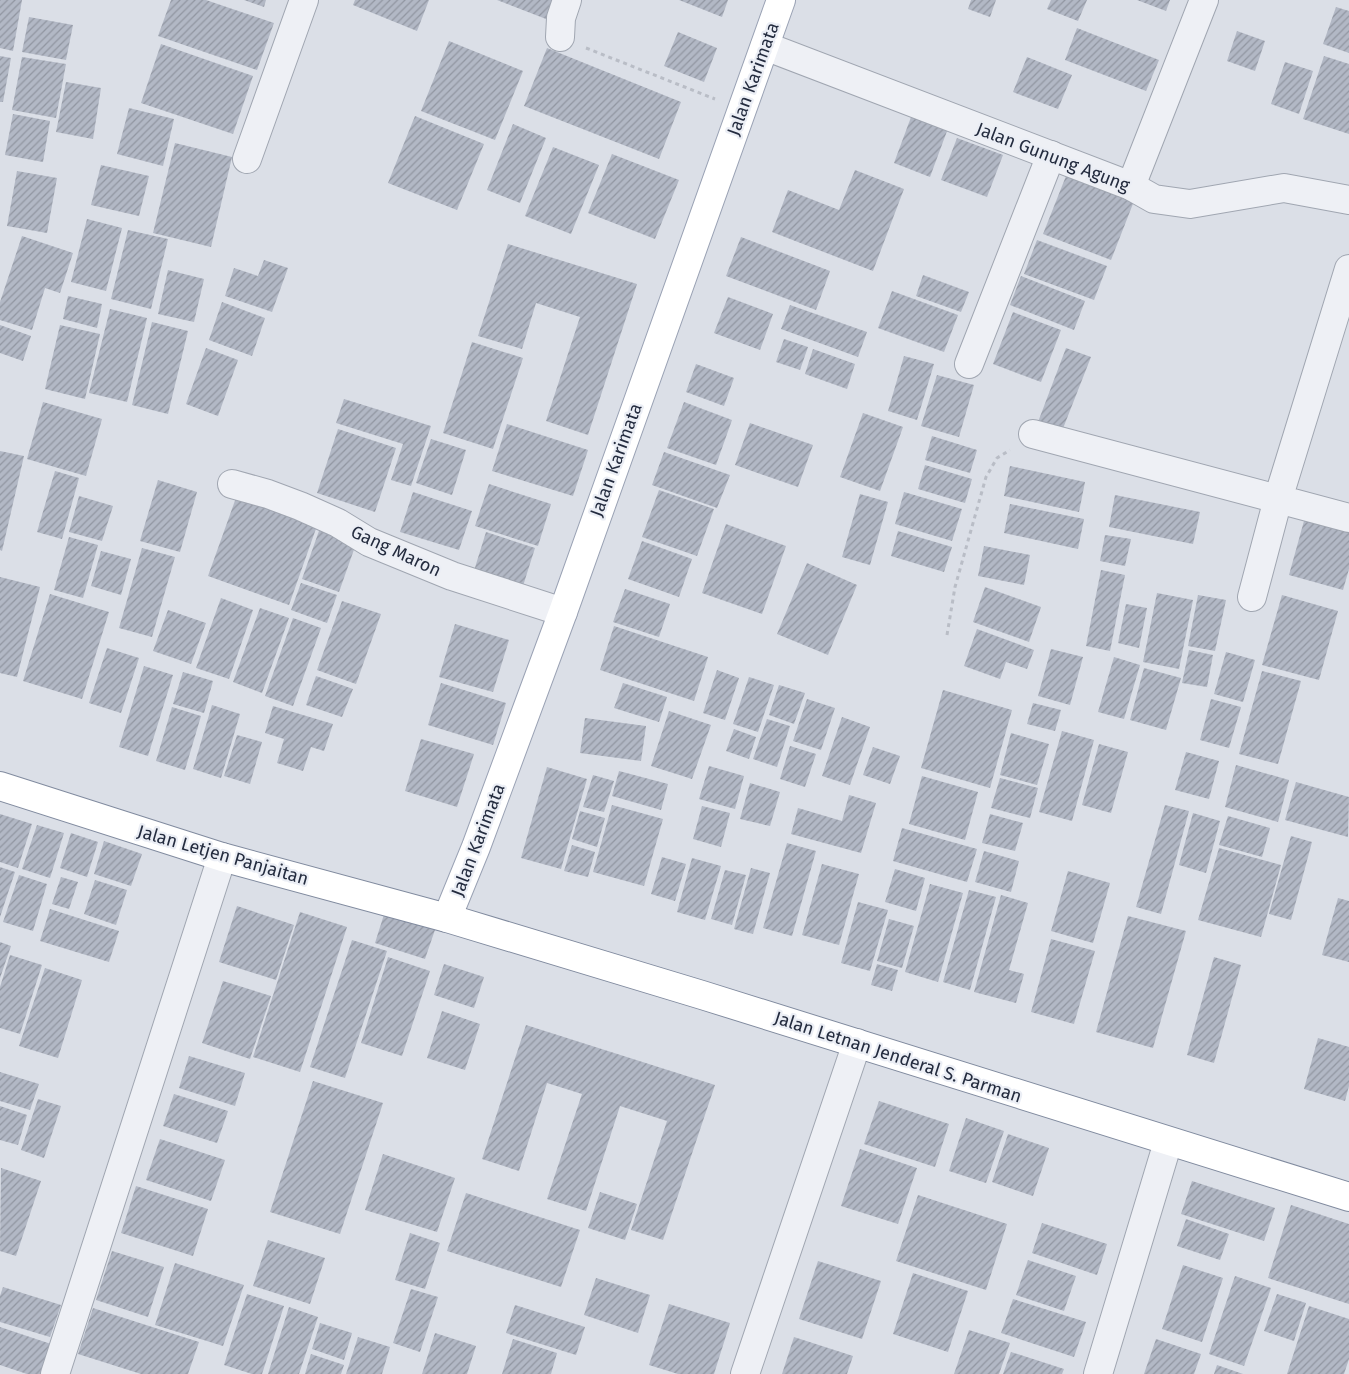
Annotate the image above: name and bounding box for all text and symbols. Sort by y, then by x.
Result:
street label: Jalan Karimata [722,19,784,139]
street label: Jalan Gunung Agung [973,118,1134,197]
street label: Jalan Karimata [585,400,647,520]
street label: Gang Maron [347,521,445,581]
street label: Jalan Karimata [446,780,510,900]
street label: Jalan Letjen Panjaitan [135,820,311,890]
street label: Jalan Letnan Jenderal S. Parman [771,1006,1025,1108]

